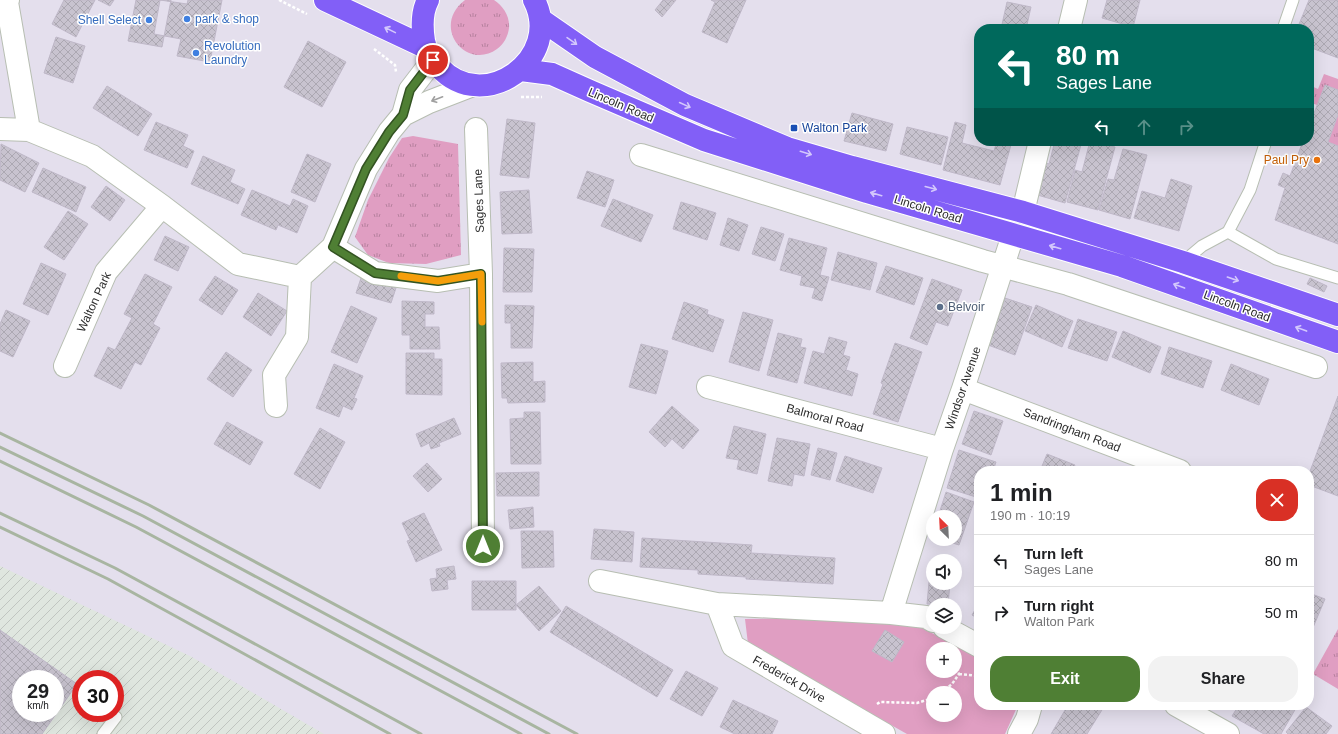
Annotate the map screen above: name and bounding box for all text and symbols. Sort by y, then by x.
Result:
place label: park & shop [195,12,259,26]
place label: Shell Select [78,13,142,27]
marker: park & shop [182,14,192,24]
marker: Shell Select [144,15,154,25]
one-way arrow [384,26,396,33]
one-way arrow [566,37,577,45]
place label: Revolution Laundry [204,39,261,67]
icon: left [990,40,1042,92]
text: 80 m [1056,40,1120,71]
pin [416,43,450,77]
marker: Revolution Laundry [191,48,201,58]
icon: arrive [422,49,444,71]
text: Sages Lane [1056,73,1152,93]
street label: Lincoln Road [586,85,656,125]
one-way arrow [432,95,444,103]
one-way arrow [679,102,691,109]
icon: left [1091,116,1113,138]
icon: ahead [1133,116,1155,138]
icon: right [1175,116,1197,138]
place label: Walton Park [802,121,868,135]
marker: Walton Park [789,123,799,133]
one-way arrow [799,150,812,157]
place label: Paul Pry [1264,153,1309,167]
marker: Paul Pry [1312,155,1322,165]
street label: Sages Lane [471,168,487,233]
one-way arrow [924,185,937,192]
one-way arrow [870,190,883,197]
street label: Lincoln Road [892,192,964,226]
one-way arrow [1049,243,1062,250]
street label: Walton Park [74,269,114,334]
one-way arrow [1226,275,1238,283]
one-way arrow [1172,282,1185,289]
street label: Lincoln Road [1202,287,1272,325]
place label: Belvoir [948,300,985,314]
marker: Belvoir [935,302,945,312]
one-way arrow [1296,325,1308,333]
street label: Windsor Avenue [942,344,984,431]
street label: Balmoral Road [785,401,865,435]
street label: Sandringham Road [1021,405,1123,455]
text: 1 min [990,479,1053,506]
button: close [1256,479,1298,521]
text: 190 m · 10:19 [990,508,1070,523]
north arrow [926,510,962,546]
map controls [926,510,962,722]
position arrow [462,525,504,567]
text: Turn left [1024,545,1083,562]
icon: left [990,550,1012,572]
text: 80 m [1265,552,1298,569]
button: sound [926,554,962,590]
text: Sages Lane [1024,562,1093,577]
text: Turn right [1024,597,1094,614]
button: layers [926,598,962,634]
icon: right [990,602,1012,624]
text: 50 m [1265,604,1298,621]
text: Walton Park [1024,614,1094,629]
button: + [926,642,962,678]
street label: Frederick Drive [750,653,828,706]
button: Exit [990,656,1140,702]
button: Share [1148,656,1298,702]
speed limit sign: 30 [72,670,124,722]
text: 29 [27,680,49,702]
button: − [926,686,962,722]
text: km/h [27,700,49,711]

